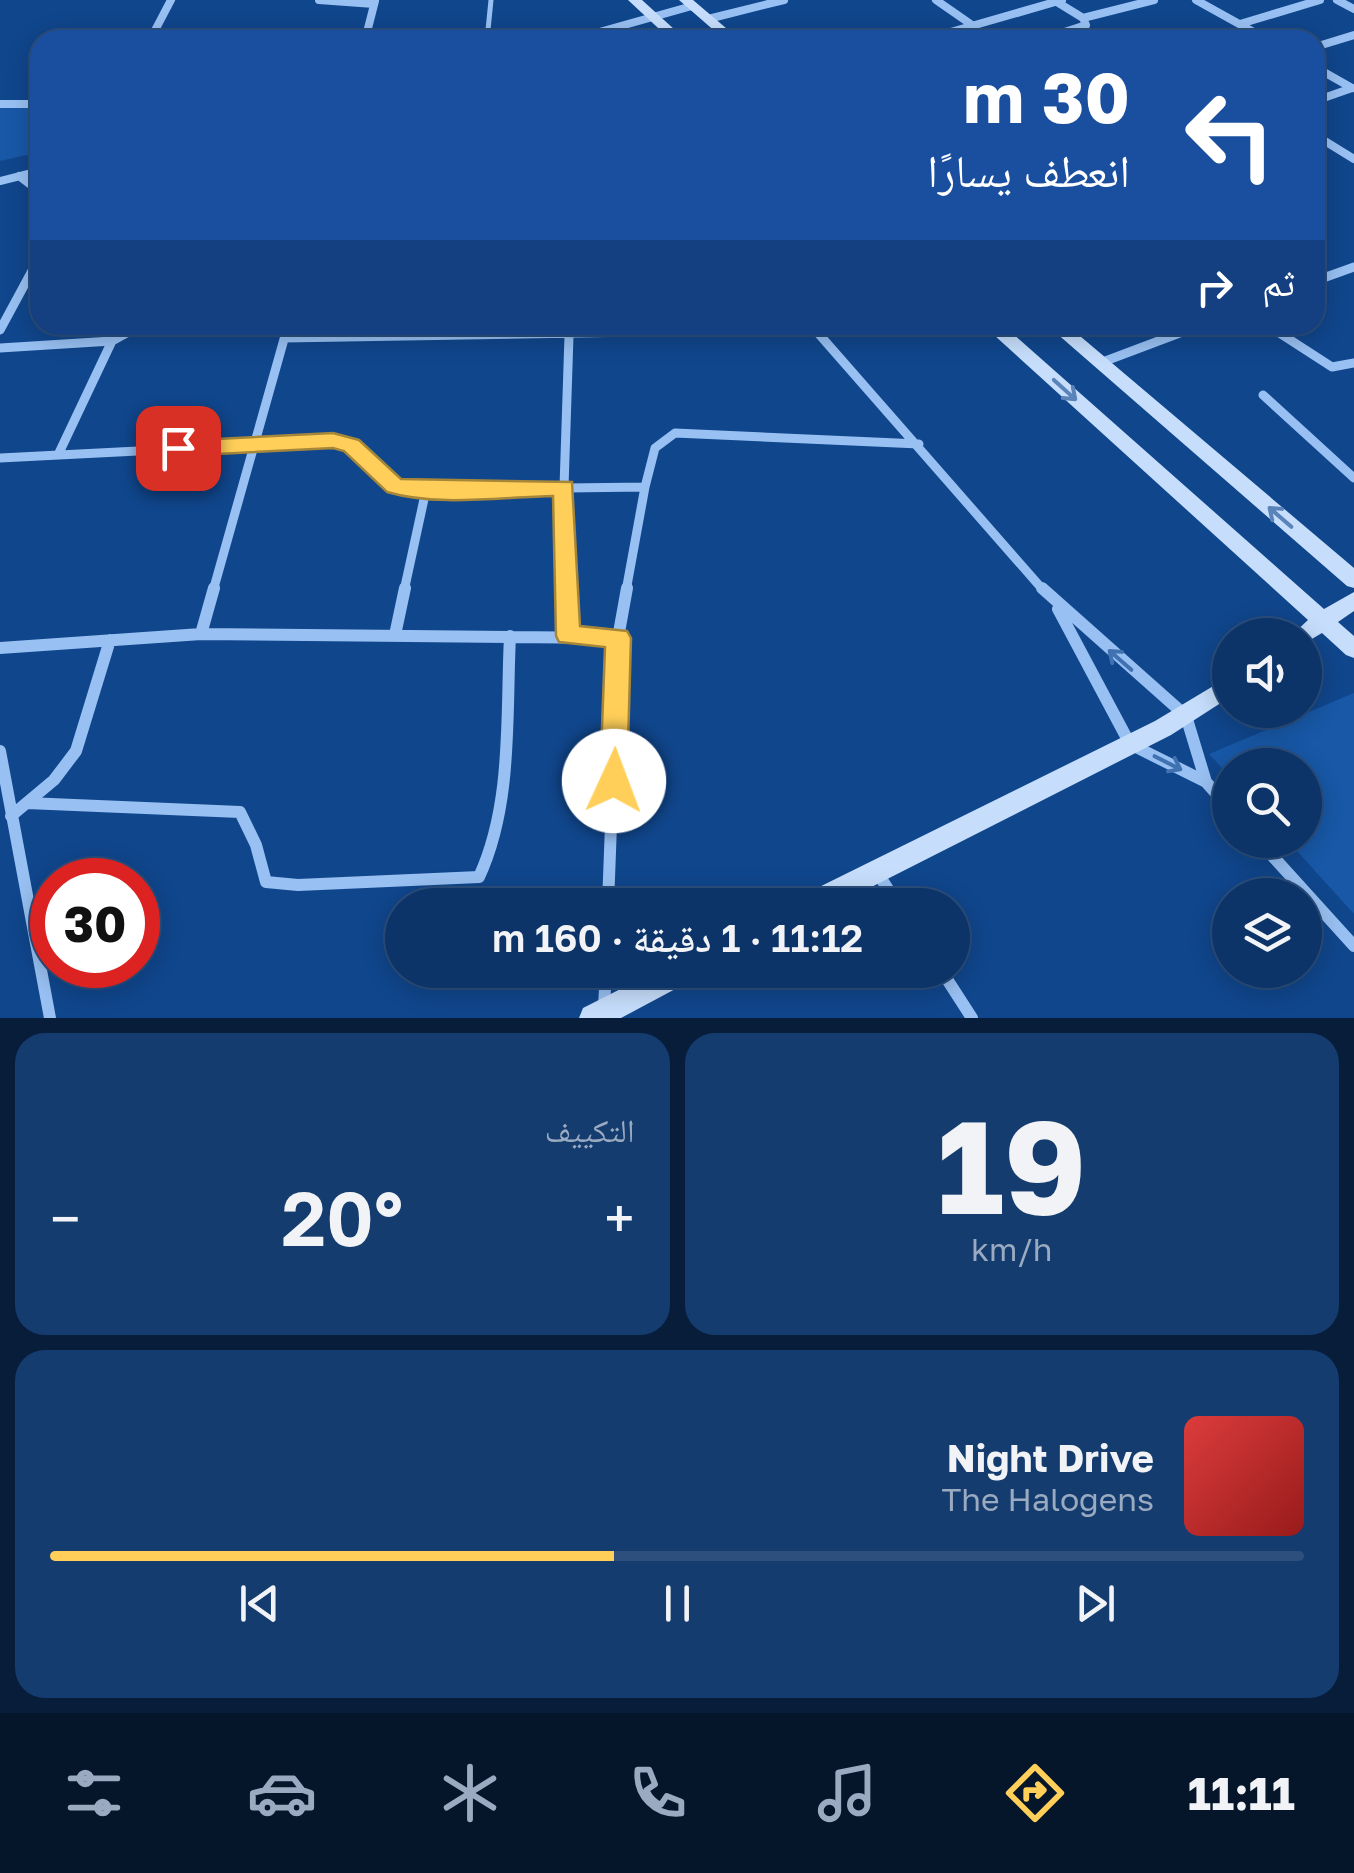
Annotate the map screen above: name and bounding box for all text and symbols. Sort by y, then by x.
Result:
text: 30 m [963,54,1130,138]
icon: left [1165,70,1295,200]
text: انعطف يسارًا [927,143,1130,197]
text: ثم [1262,259,1295,304]
icon: right [1187,260,1242,315]
one-way arrow [1052,379,1077,402]
pin [136,406,221,491]
icon: arrive [151,421,206,476]
one-way arrow [1268,505,1293,528]
map controls [1212,618,1322,988]
button: sound [1212,618,1322,728]
one-way arrow [1108,649,1134,671]
position arrow [562,729,666,833]
button: search [1212,748,1322,858]
one-way arrow [1153,754,1183,773]
speed limit sign: 30 [30,858,160,988]
button: layers [1212,878,1322,988]
text: 11:12 · 1 دقيقة · 160 m [492,915,863,960]
text: 19 [937,1087,1087,1243]
text: التكييف [545,1111,635,1149]
text: 20° [281,1172,403,1263]
text: − [50,1185,80,1251]
text: + [604,1185,634,1251]
text: km/h [971,1230,1052,1268]
text: Night Drive [947,1435,1154,1480]
text: The Halogens [942,1480,1154,1518]
icon: previous [232,1576,287,1631]
icon: pause [650,1576,705,1631]
icon: next [1068,1576,1123,1631]
icon: filters [59,1758,129,1828]
icon: car [247,1758,317,1828]
icon: climate [435,1758,505,1828]
icon: phone [623,1758,693,1828]
icon: music [812,1758,882,1828]
icon: directions [1000,1758,1070,1828]
text: 11:11 [1188,1766,1295,1820]

